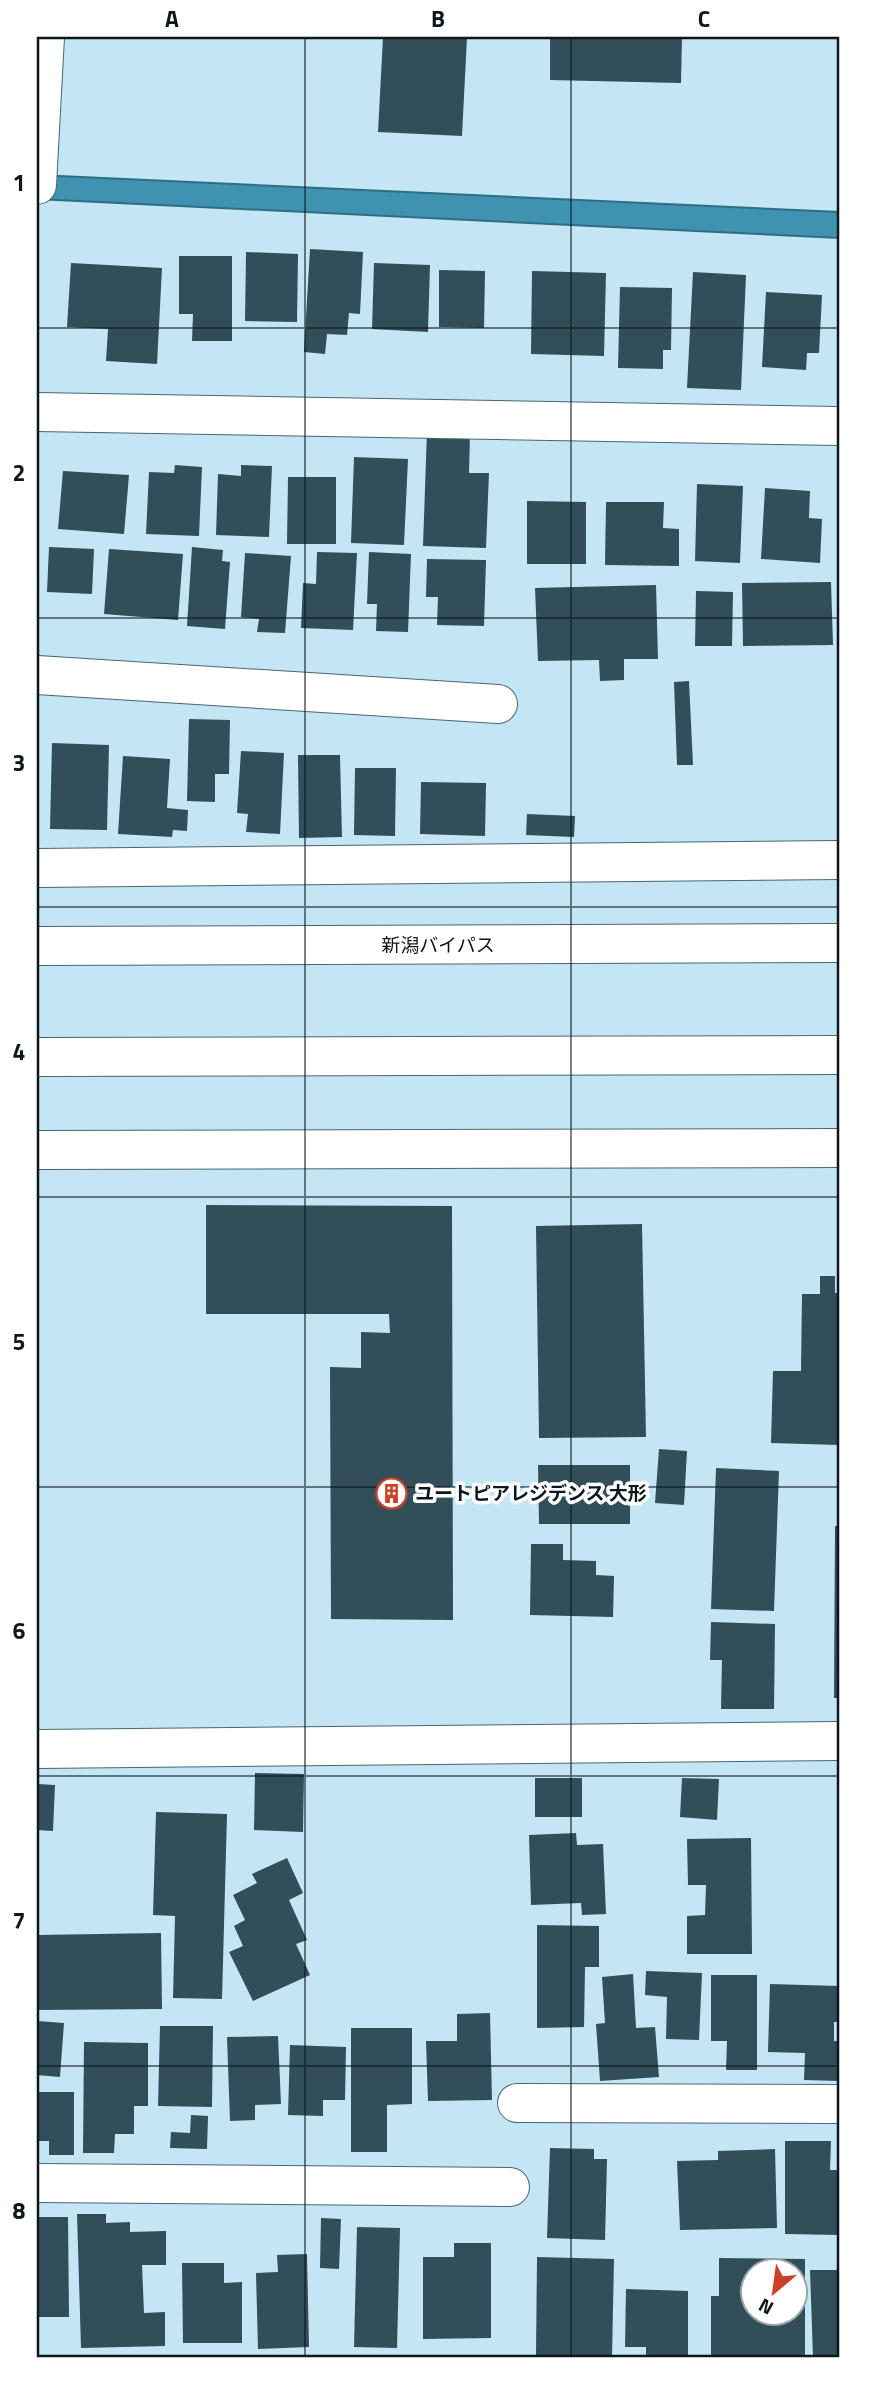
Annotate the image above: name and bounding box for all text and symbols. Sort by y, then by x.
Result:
text: A [165,1,179,36]
text: B [431,1,445,36]
text: C [698,1,710,36]
text: 1 [13,165,25,200]
text: 2 [13,455,25,490]
text: 3 [13,745,25,780]
street label: 新潟バイパス [381,930,495,959]
text: 4 [13,1034,25,1069]
text: 5 [13,1324,25,1359]
building icon: ユートピアレジデンス 大形 [375,1476,409,1510]
place label: ユートピアレジデンス 大形 [415,1478,647,1507]
text: 6 [13,1613,26,1648]
text: 7 [13,1903,25,1938]
text: 8 [13,2193,26,2228]
north arrow [740,2258,810,2328]
text: N [753,2291,778,2323]

